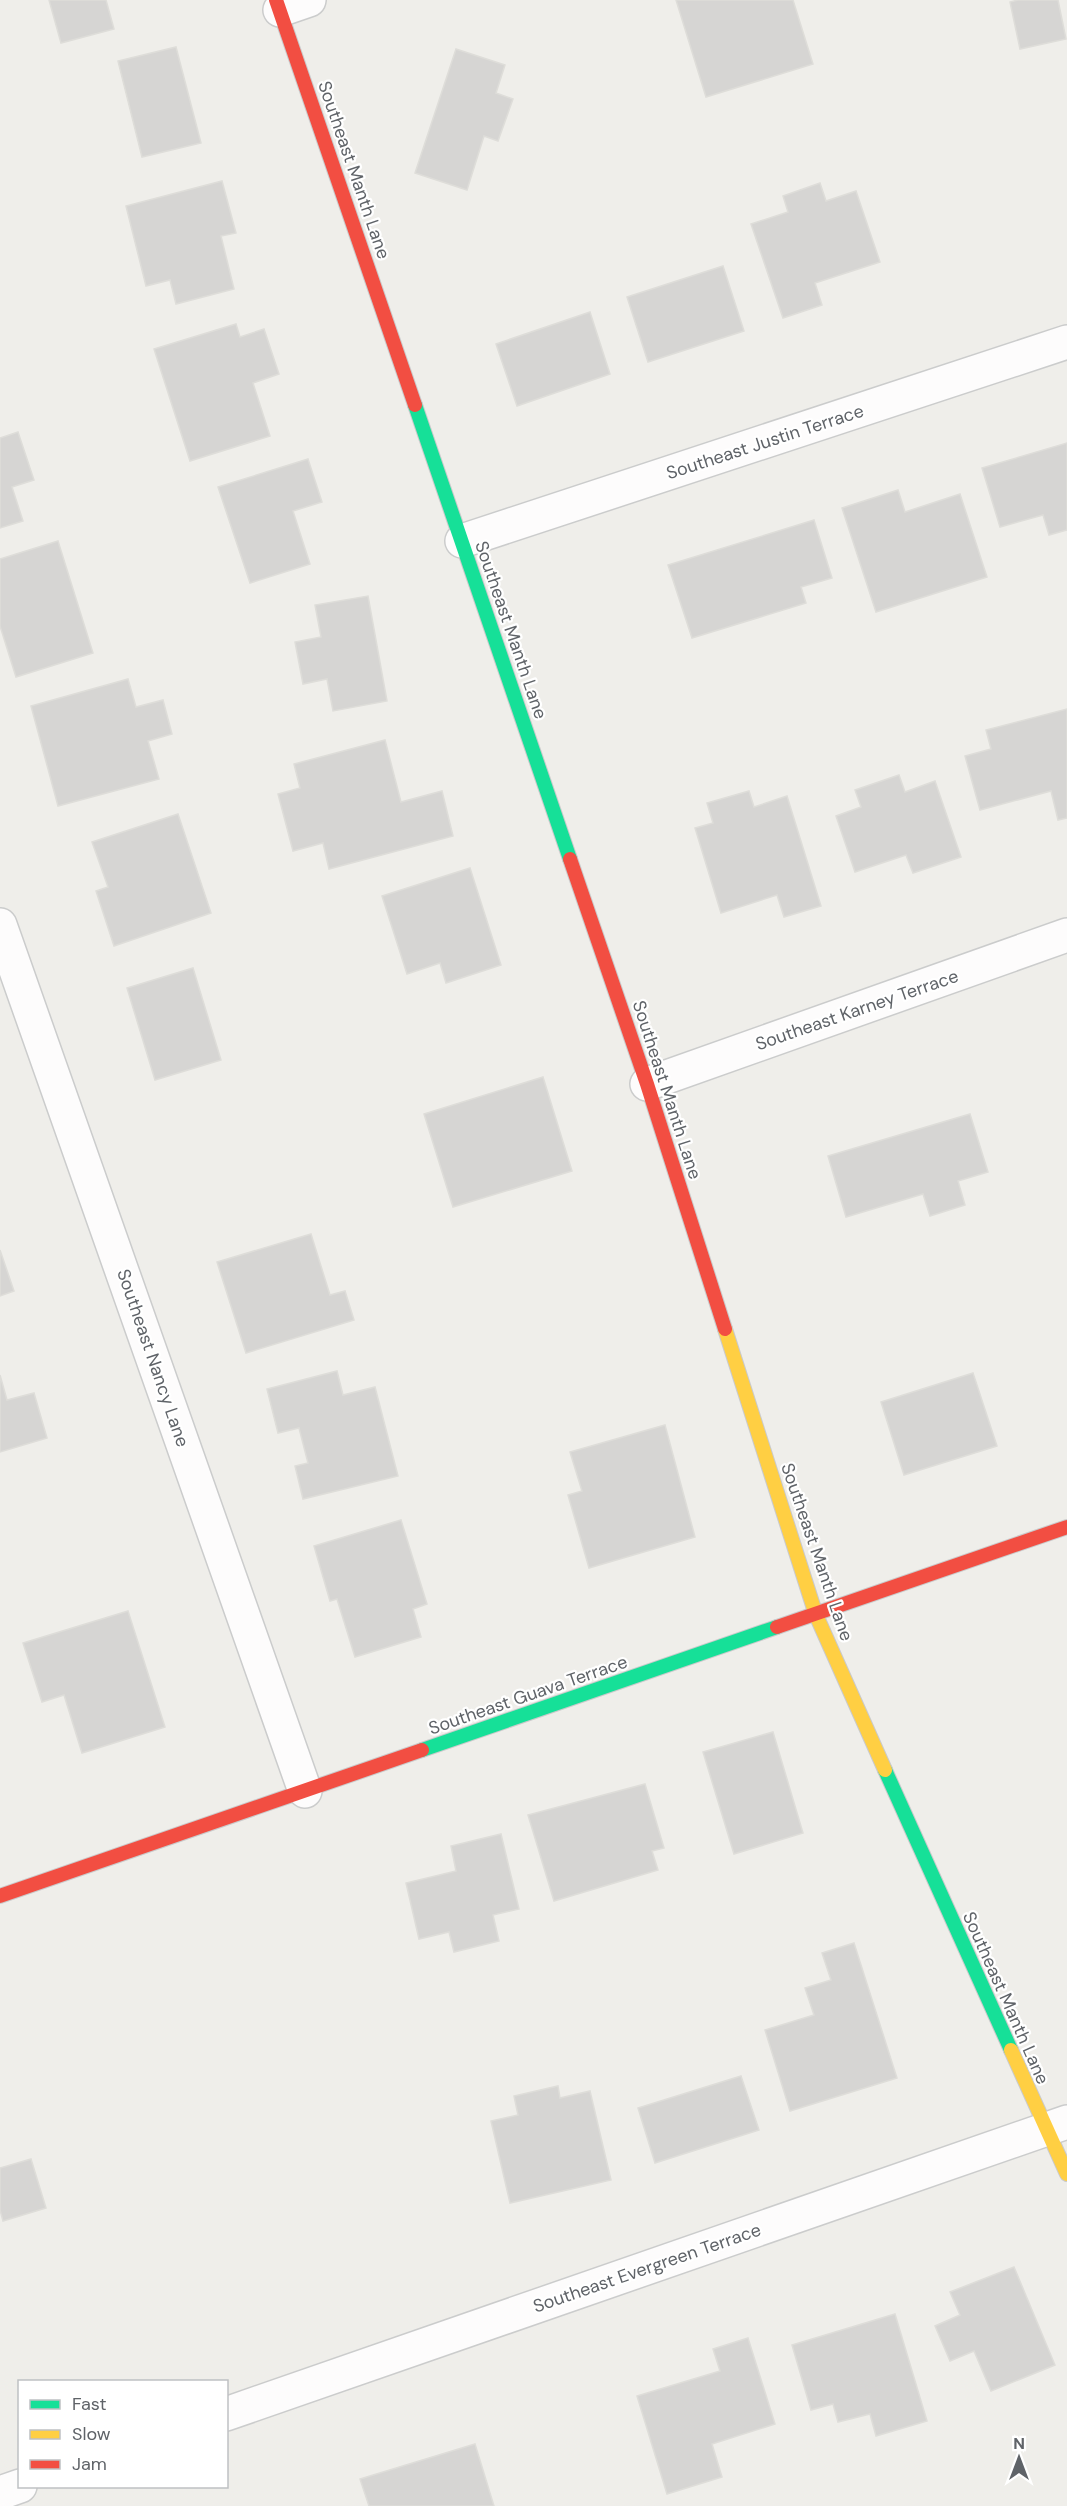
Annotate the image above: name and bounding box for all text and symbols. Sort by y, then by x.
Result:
street label: Southeast Manth Lane [312,78,396,262]
street label: Southeast Justin Terrace [663,399,867,485]
street label: Southeast Manth Lane [469,538,553,722]
street label: Southeast Karney Terrace [752,964,962,1056]
street label: Southeast Manth Lane [627,998,707,1182]
street label: Southeast Nancy Lane [111,1266,195,1450]
street label: Southeast Manth Lane [775,1460,859,1644]
street label: Southeast Guava Terrace [425,1650,631,1740]
street label: Southeast Manth Lane [957,1908,1055,2088]
street label: Southeast Evergreen Terrace [530,2218,764,2318]
legend [18,2380,228,2488]
text: Fast [72,2392,107,2416]
text: Slow [72,2422,111,2446]
north arrow [989,2428,1049,2488]
text: N [1013,2433,1025,2454]
text: Jam [72,2452,107,2476]

